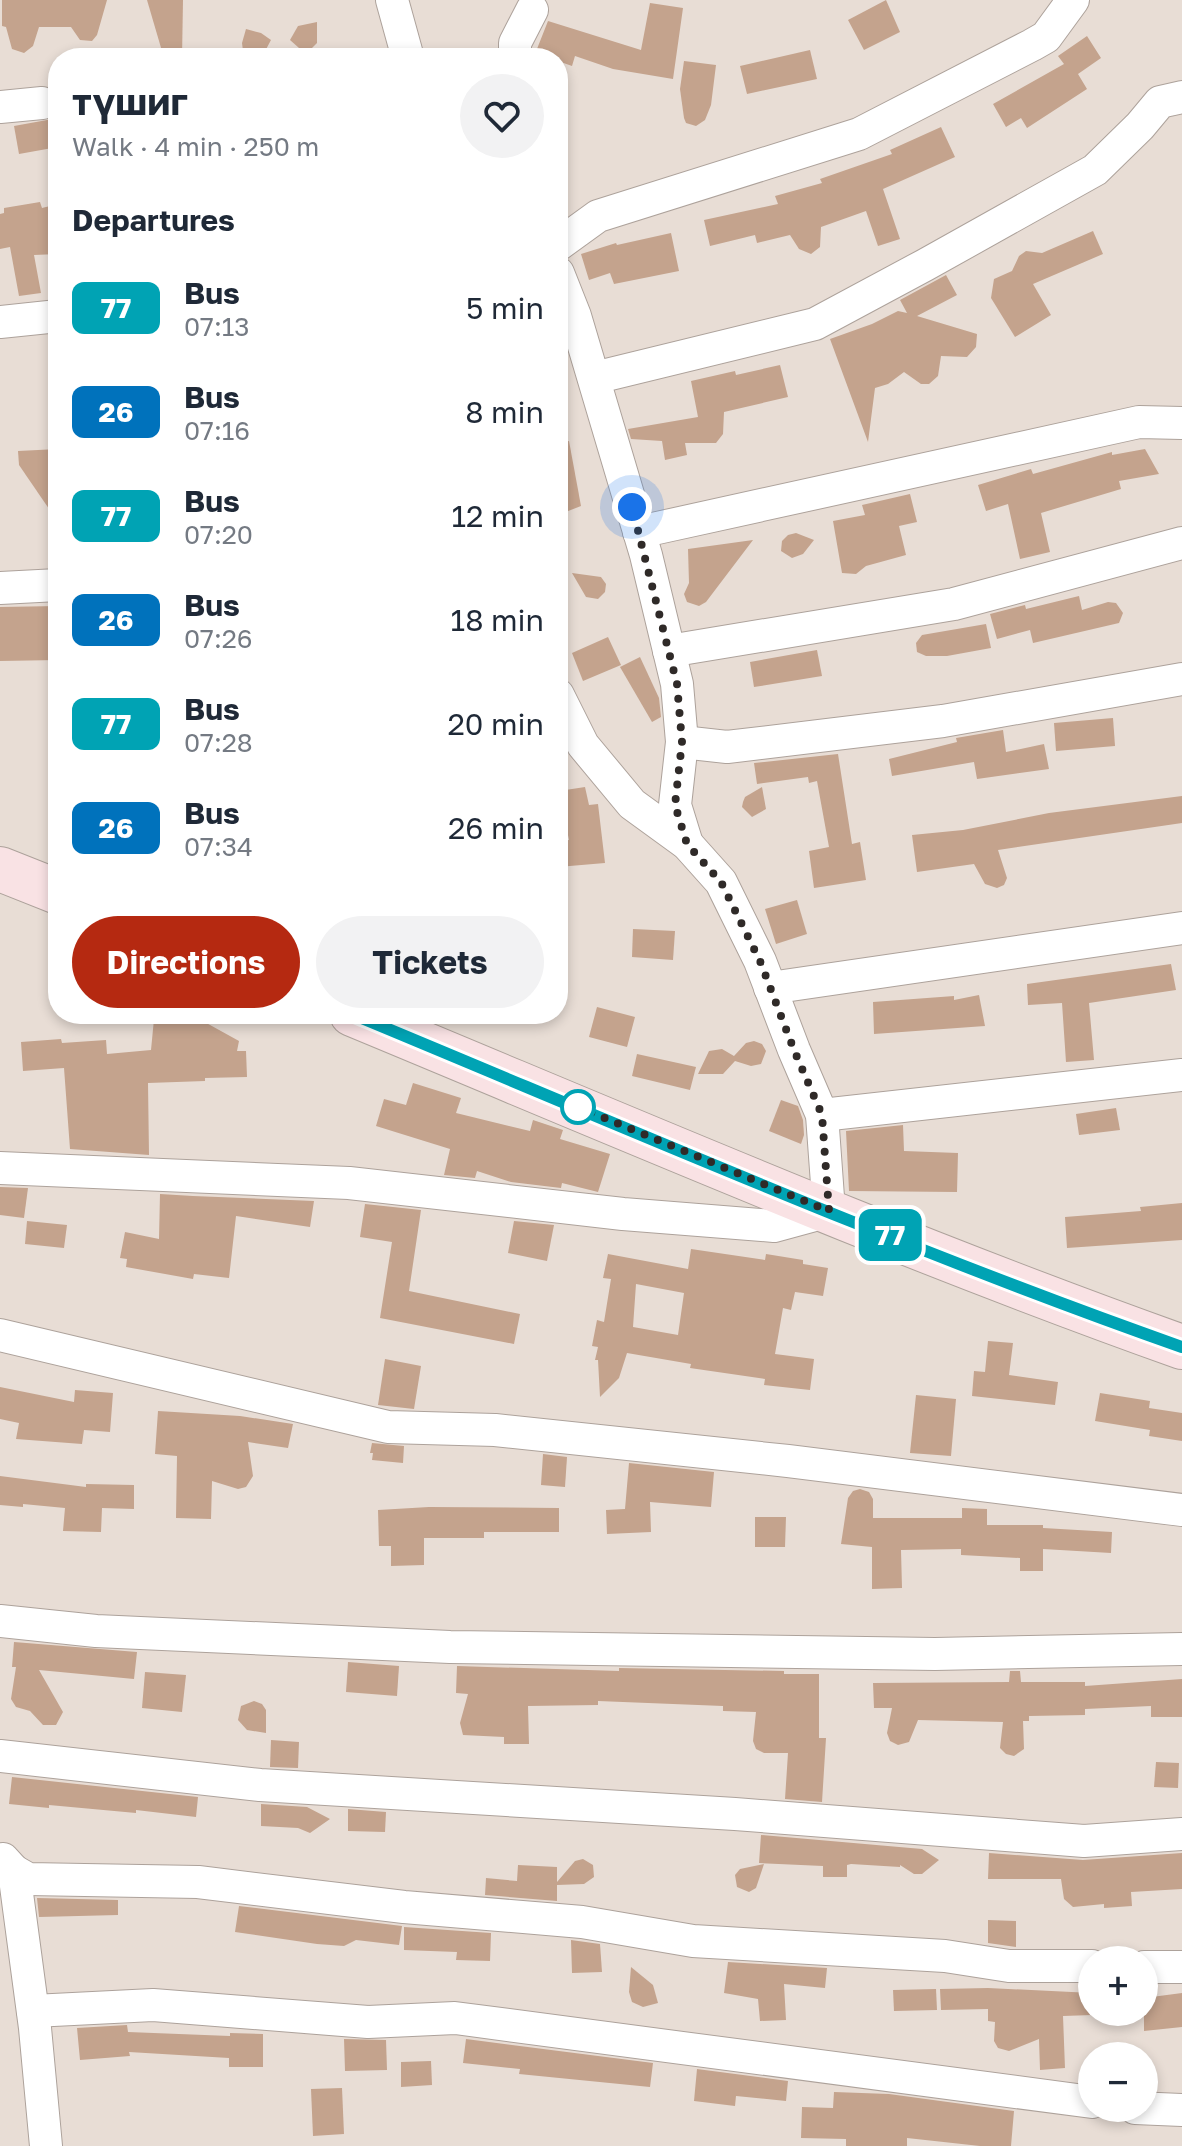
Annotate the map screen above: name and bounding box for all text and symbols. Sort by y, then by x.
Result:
button: heart [460,74,544,158]
text: түшиг [72,78,188,123]
text: Walk · 4 min · 250 m [72,131,319,162]
text: Departures [72,202,235,238]
text: Bus [184,275,240,311]
text: 5 min [466,290,544,326]
text: 77 [101,291,131,324]
text: 07:13 [184,311,250,342]
text: Bus [184,379,240,415]
text: 8 min [465,394,544,430]
text: 26 [99,395,133,428]
text: 07:16 [184,415,250,446]
text: Bus [184,483,240,519]
your location [612,487,652,527]
text: 12 min [452,498,544,534]
text: 77 [101,499,131,532]
text: 07:20 [184,519,253,550]
text: Bus [184,587,240,623]
text: 18 min [451,602,544,638]
text: 26 [99,603,133,636]
text: 07:26 [184,623,253,654]
text: Bus [184,691,240,727]
text: 20 min [447,706,544,742]
text: 77 [101,707,131,740]
text: 07:28 [184,727,253,758]
text: Bus [184,795,240,831]
text: 26 min [448,810,544,846]
text: 26 [99,811,133,844]
text: 07:34 [184,831,253,862]
button: Directions [72,916,300,1008]
button: Tickets [316,916,544,1008]
unlabelled marker [561,1090,595,1124]
line badge: 77 [854,1209,926,1261]
text: 77 [875,1218,905,1251]
map controls [1078,1946,1158,2122]
button: + [1078,1946,1158,2026]
button: − [1078,2042,1158,2122]

